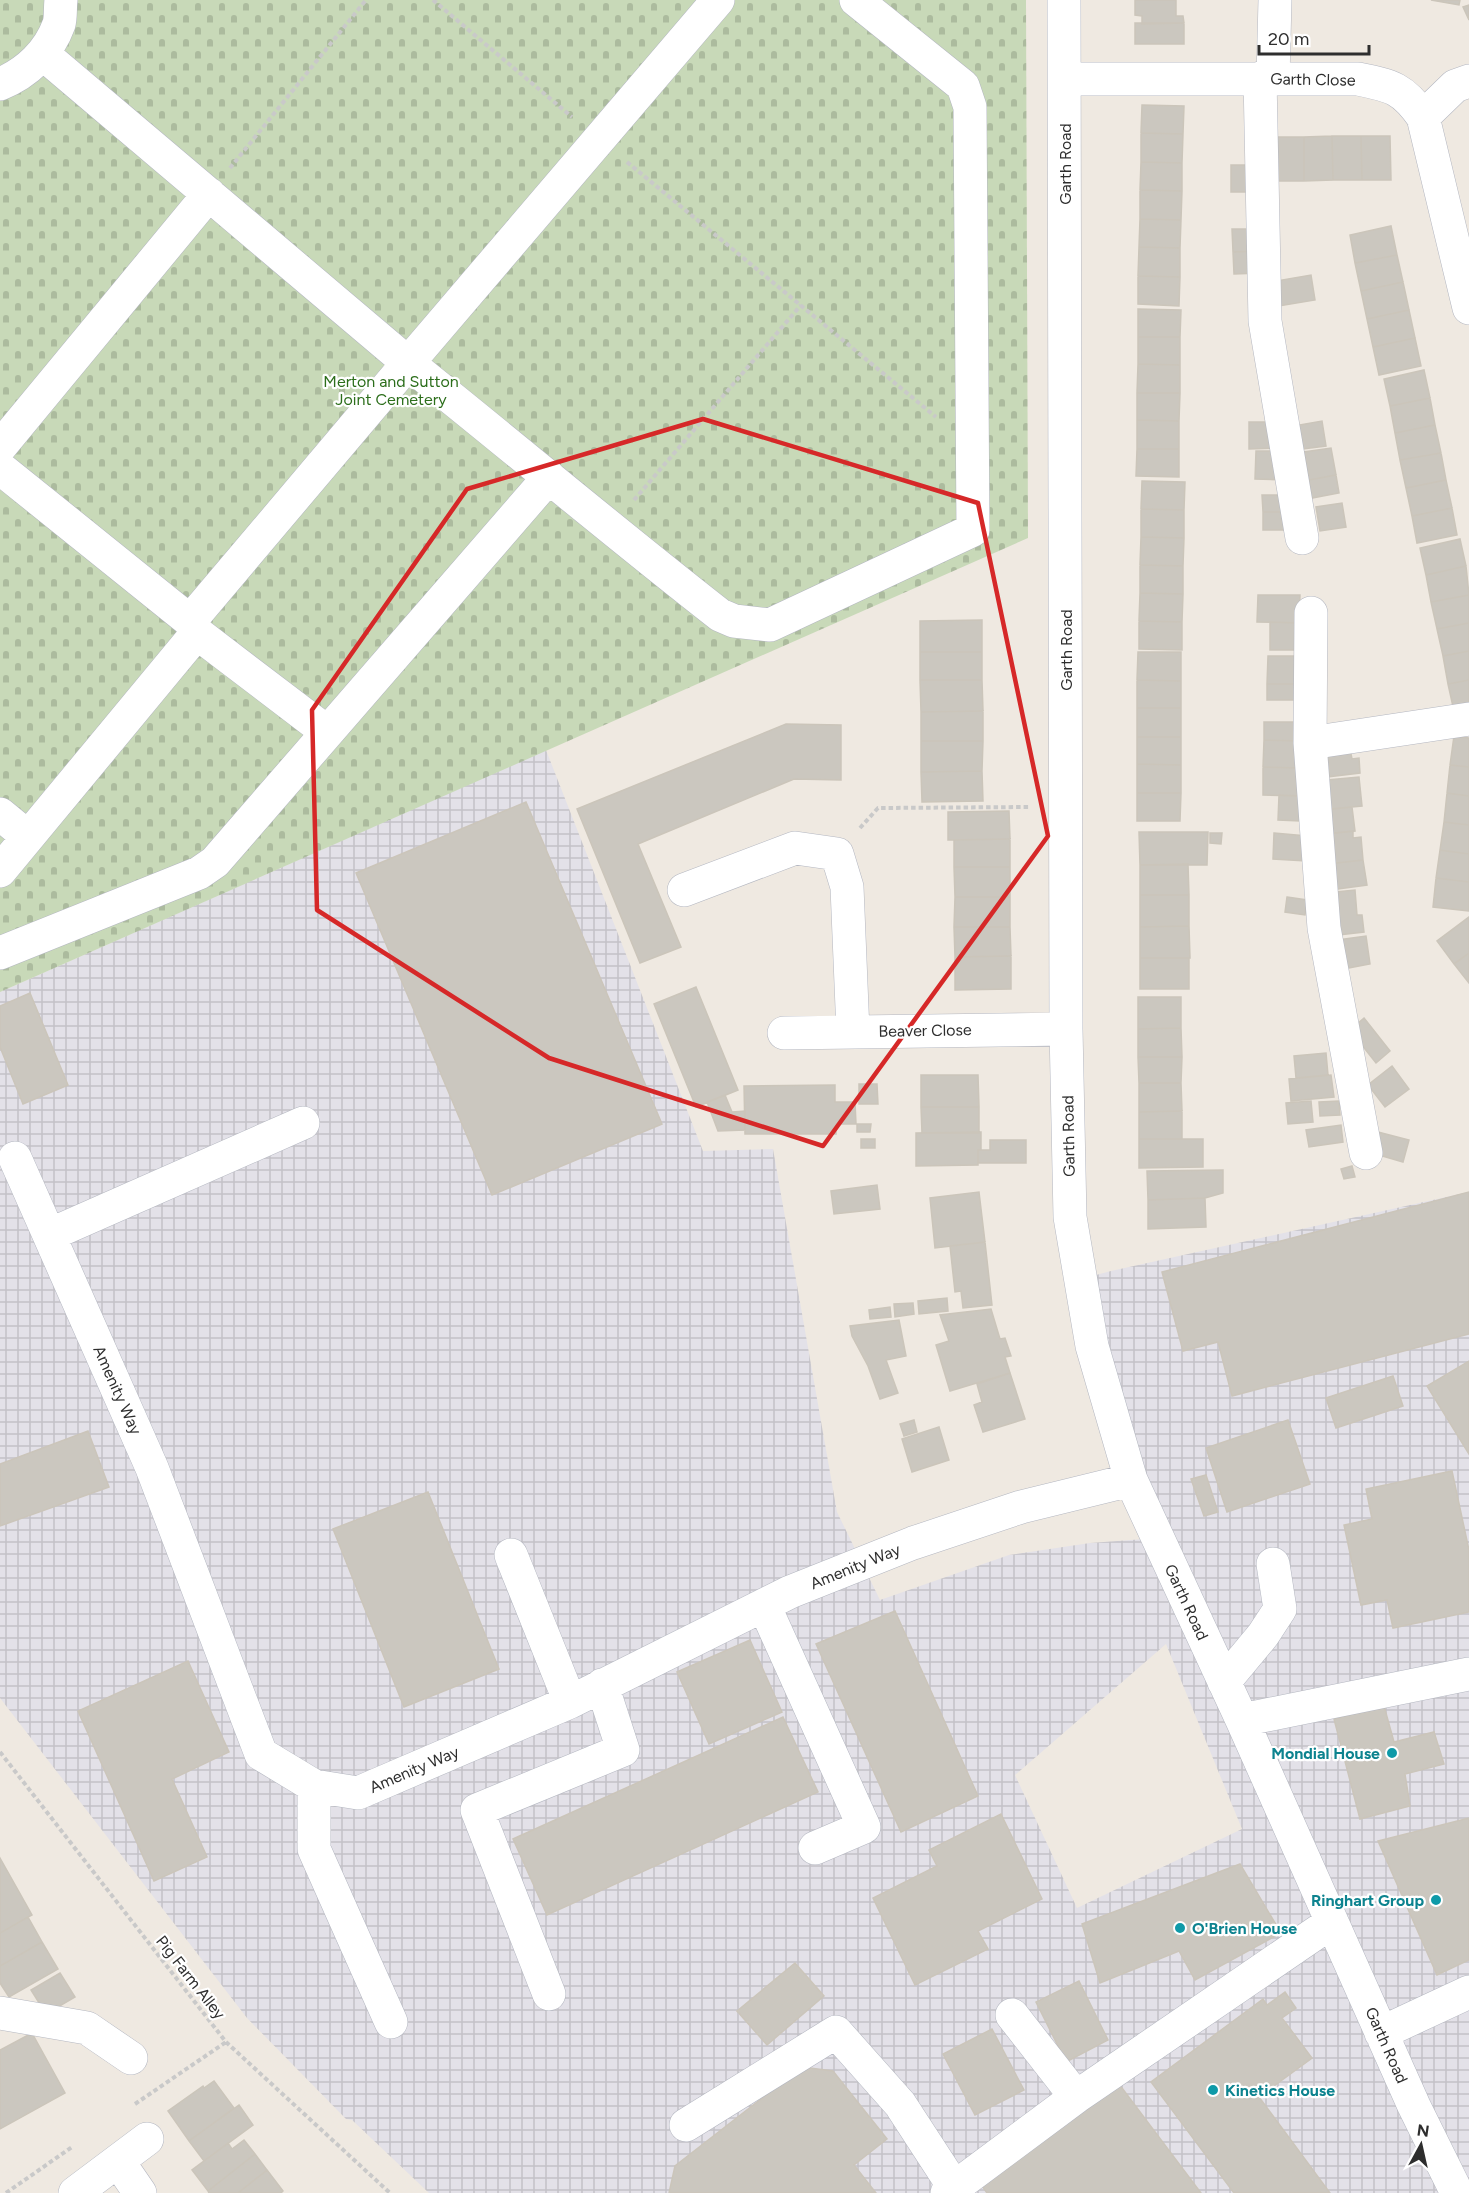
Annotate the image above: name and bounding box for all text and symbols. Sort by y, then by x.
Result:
scale bar [1259,18,1368,56]
text: 20 m [1268,28,1309,50]
street label: Garth Close [1270,69,1356,90]
street label: Garth Road [1056,123,1075,205]
park label: Merton and Sutton Joint Cemetery [323,372,459,409]
street label: Garth Road [1057,609,1076,691]
street label: Beaver Close [878,1020,972,1041]
street label: Garth Road [1058,1095,1079,1177]
street label: Amenity Way [89,1343,146,1438]
street label: Amenity Way [807,1540,904,1593]
street label: Garth Road [1161,1561,1212,1643]
street label: Amenity Way [367,1742,462,1797]
place label: Mondial House [1271,1744,1380,1763]
marker: Mondial House [1385,1746,1399,1760]
place label: Ringhart Group [1311,1891,1424,1910]
marker: Ringhart Group [1429,1893,1443,1907]
place label: O'Brien House [1192,1919,1297,1938]
marker: O'Brien House [1173,1921,1187,1935]
street label: Pig Farm Alley [152,1932,229,2023]
street label: Garth Road [1361,2004,1412,2086]
place label: Kinetics House [1225,2081,1335,2100]
marker: Kinetics House [1206,2083,1220,2097]
north arrow [1391,2115,1451,2175]
text: N [1416,2120,1430,2141]

